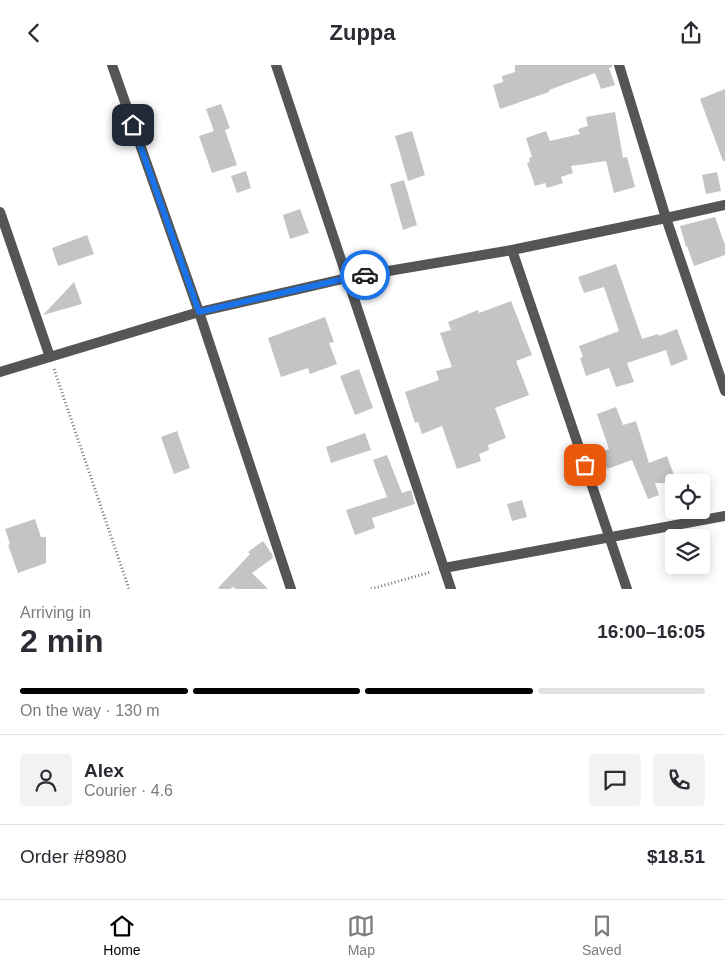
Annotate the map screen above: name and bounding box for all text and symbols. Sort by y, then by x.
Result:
icon: back [20,19,48,47]
icon: share [677,19,705,47]
text: Zuppa [330,20,396,45]
pin [112,104,154,146]
icon: home [119,111,147,139]
courier [340,250,390,300]
icon: car [351,261,379,289]
pin [564,444,606,486]
icon: bag [571,451,599,479]
map controls [665,474,710,574]
button: locate [665,474,710,519]
button: layers [665,529,710,574]
text: Arriving in [20,604,91,621]
text: 16:00–16:05 [597,621,705,642]
text: 2 min [20,623,104,659]
text: On the way · 130 m [20,702,160,719]
button: person [20,754,72,806]
button: chat [589,754,641,806]
button: phone [653,754,705,806]
text: Alex [84,760,124,781]
text: Courier · 4.6 [84,782,173,799]
text: Order #8980 [20,846,127,867]
text: $18.51 [647,846,705,867]
tab: Home [103,912,141,958]
tab: Map [347,912,375,958]
tab: Saved [582,912,622,958]

